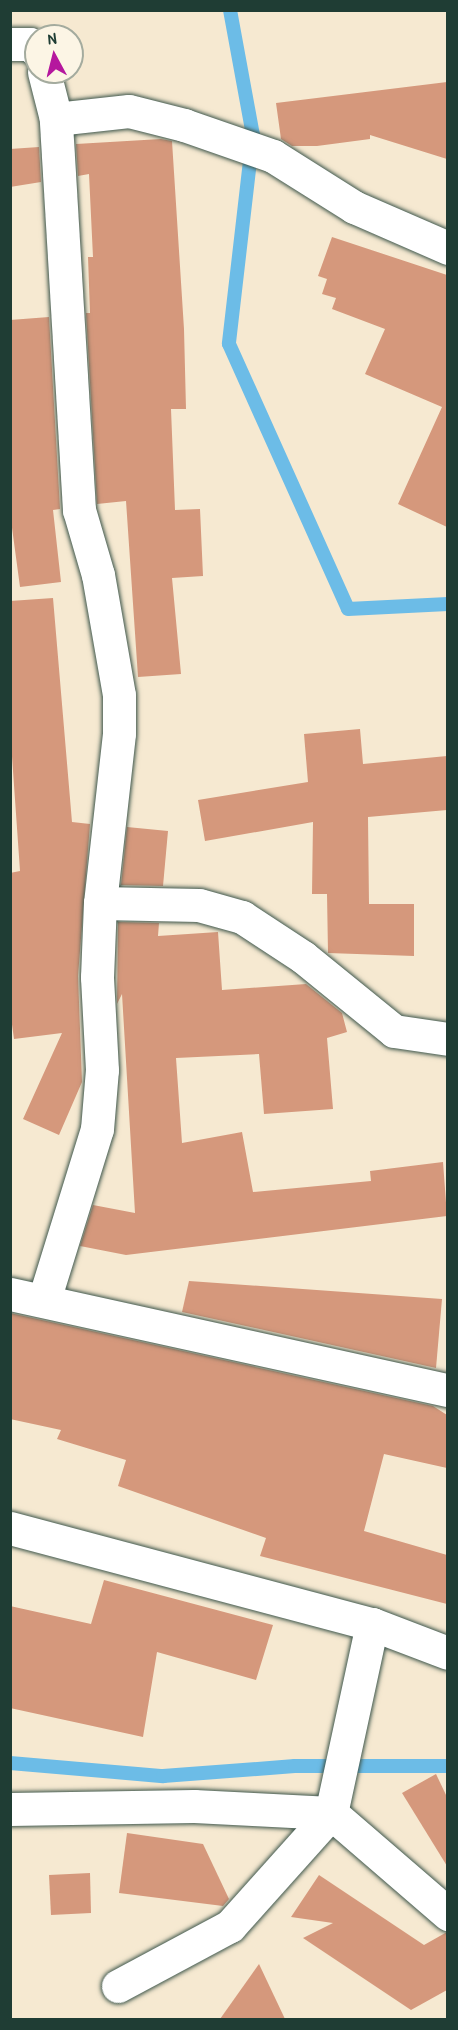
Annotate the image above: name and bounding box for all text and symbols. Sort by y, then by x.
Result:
north arrow [24,24,84,84]
text: N [46,27,58,50]

